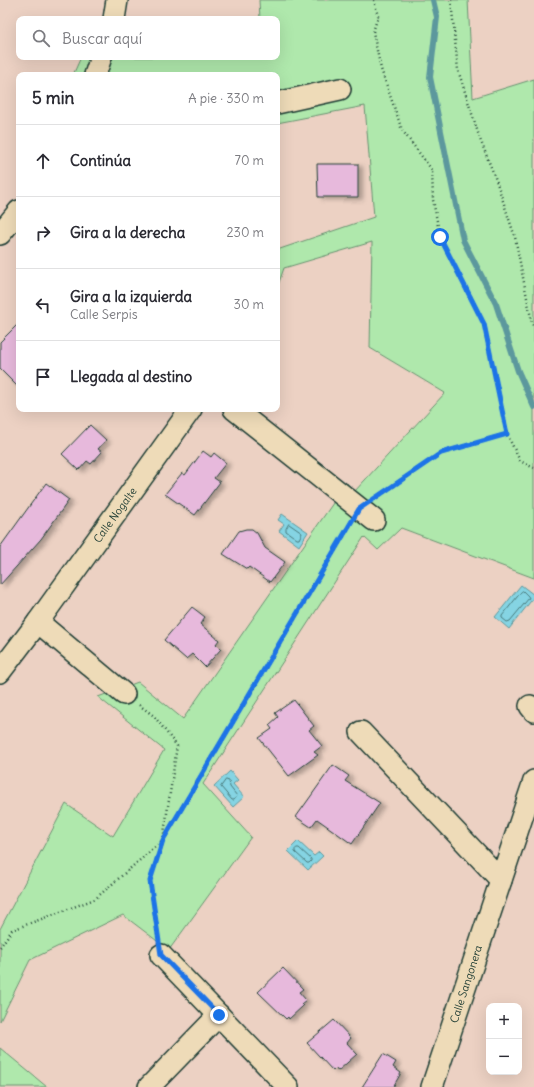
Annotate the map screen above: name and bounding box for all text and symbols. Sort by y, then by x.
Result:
search box [16,16,280,60]
icon: search [30,27,52,49]
text: Buscar aquí [62,29,142,48]
text: 5 min [32,87,74,109]
text: A pie · 330 m [188,90,264,107]
icon: ahead [32,150,54,172]
text: Continúa [70,151,131,170]
text: 70 m [235,152,264,169]
icon: right [32,222,54,244]
text: Gira a la derecha [70,223,185,242]
text: 230 m [226,224,264,241]
route start [431,228,449,246]
text: Gira a la izquierda [70,287,192,306]
icon: left [32,294,54,316]
text: 30 m [234,296,264,313]
text: Calle Serpis [70,306,138,323]
icon: arrive [32,366,54,388]
text: Llegada al destino [70,367,192,386]
street label: Calle Nogalte [90,485,140,545]
street label: Calle Sangonera [447,943,485,1025]
map controls [486,1003,522,1075]
button: + [486,1003,522,1039]
route end [210,1006,228,1024]
button: − [486,1039,522,1075]

